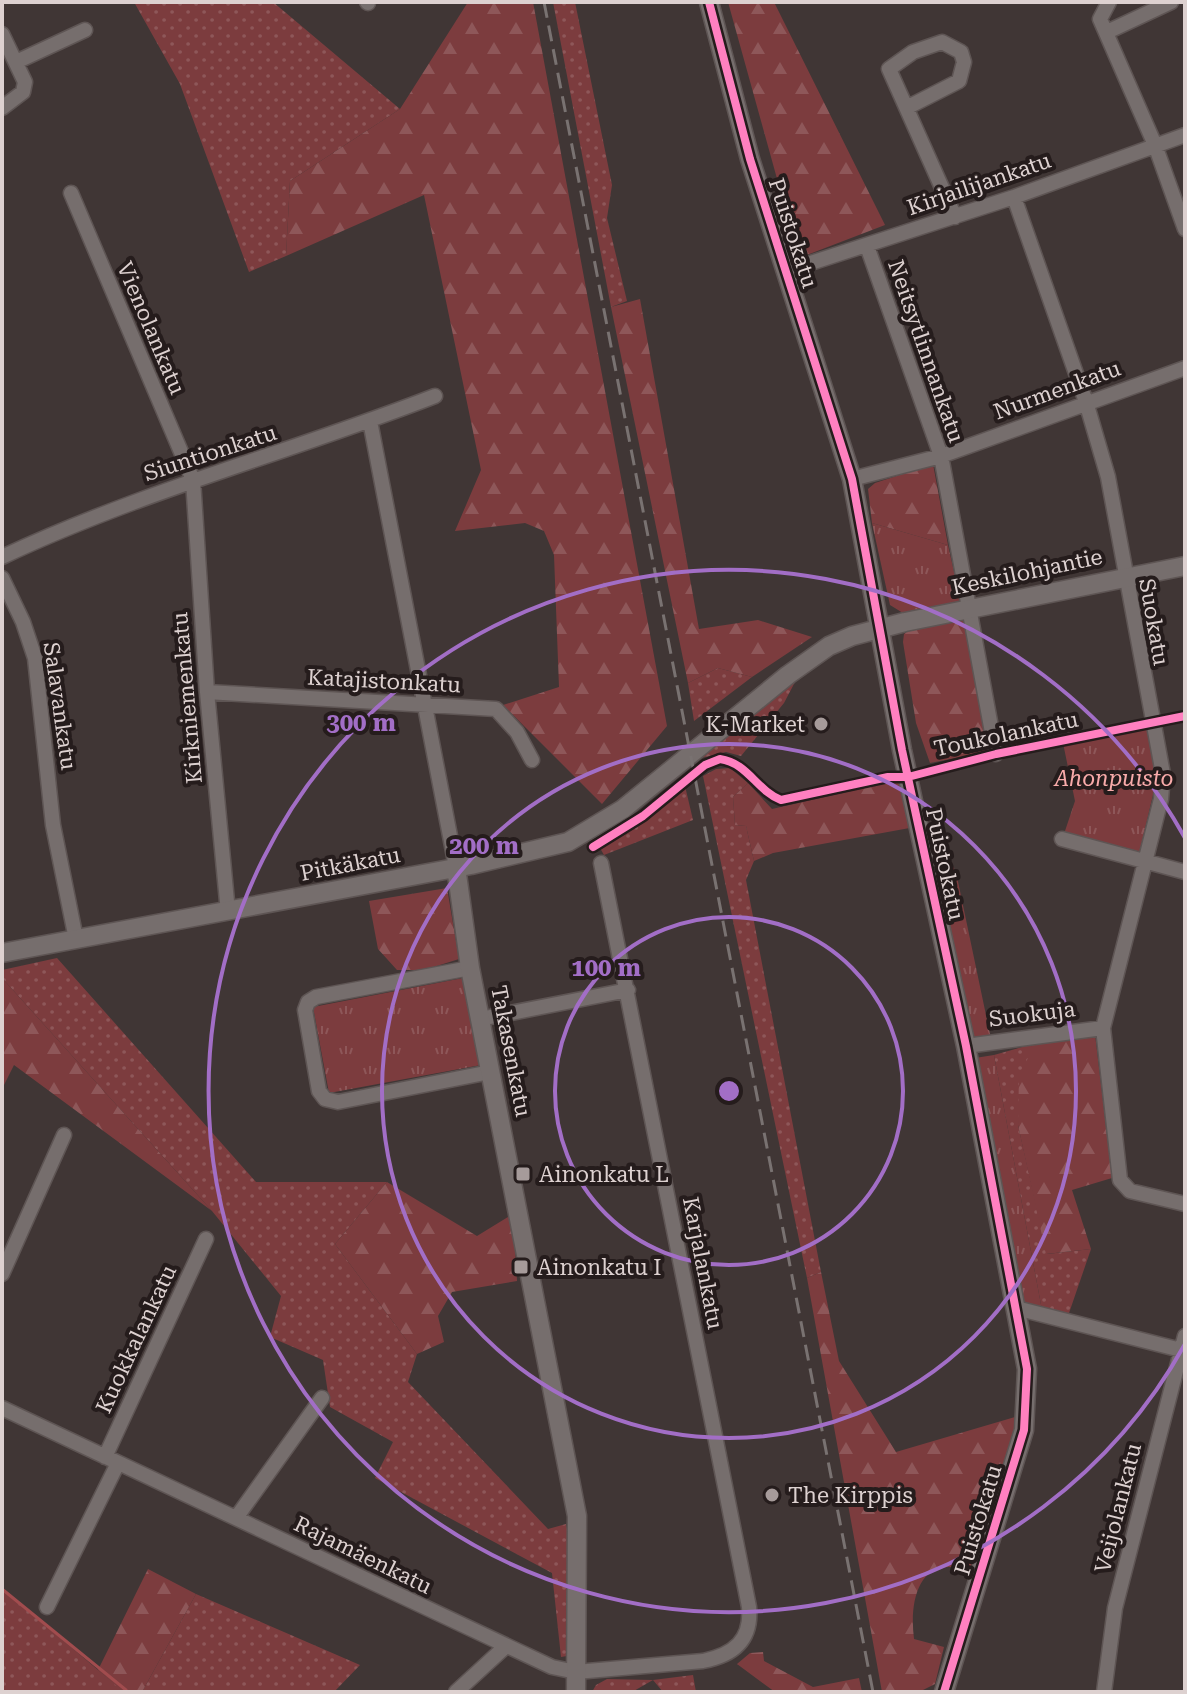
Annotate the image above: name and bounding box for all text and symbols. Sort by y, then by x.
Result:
street label: Kirjailijankatu [904,148,1054,220]
street label: Puistokatu [763,175,823,291]
street label: Neitsytlinnankatu [883,256,969,446]
street label: Vienolankatu [112,258,190,398]
street label: Nurmenkatu [990,355,1124,424]
street label: Siuntionkatu [140,420,280,486]
street label: Keskilohjantie [949,544,1105,600]
street label: Suokatu [1134,577,1174,668]
street label: Kirkniemenkatu [167,611,207,785]
street label: Salavankatu [39,640,81,772]
street label: Katajistonkatu [307,664,462,698]
street label: Toukolankatu [932,706,1081,761]
text: 300 m [326,709,396,737]
place label: K-Market [705,712,805,737]
marker: K-Market [812,715,830,733]
park label: Ahonpuisto [1053,766,1173,791]
street label: Puistokatu [921,806,969,923]
text: 200 m [449,832,519,860]
street label: Pitkäkatu [298,842,402,886]
text: 100 m [571,954,641,982]
street label: Takasenkatu [486,983,536,1119]
street label: Suokuja [987,996,1077,1032]
centre of rings [715,1077,743,1105]
place label: Ainonkatu L [539,1162,669,1187]
marker: Ainonkatu L [514,1165,532,1183]
street label: Karjalankatu [678,1195,728,1332]
place label: Ainonkatu I [537,1255,662,1280]
marker: Ainonkatu I [512,1258,530,1276]
street label: Kuokkalankatu [91,1261,181,1417]
street label: Veijolankatu [1090,1440,1146,1575]
street label: Puistokatu [949,1462,1007,1578]
place label: The Kirppis [788,1483,913,1508]
marker: The Kirppis [763,1486,781,1504]
street label: Rajamäenkatu [290,1511,436,1599]

